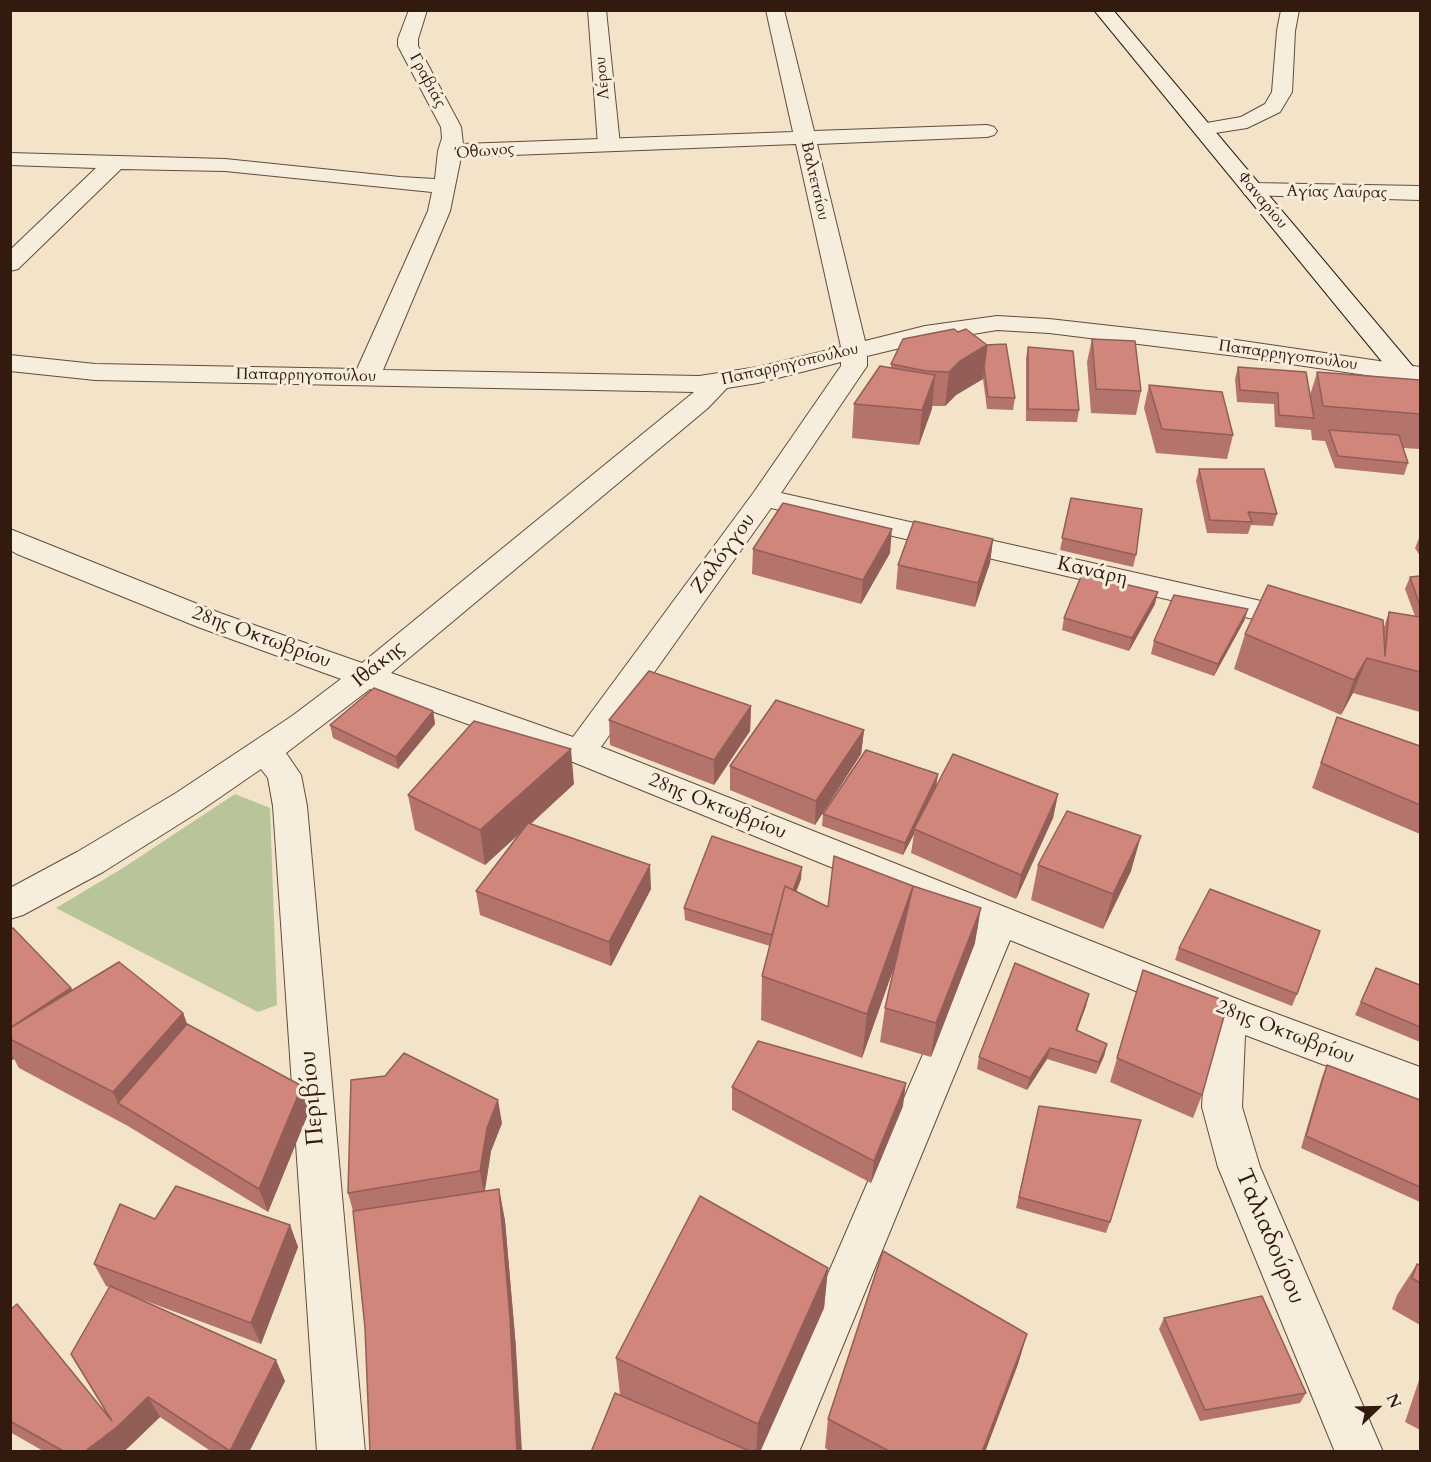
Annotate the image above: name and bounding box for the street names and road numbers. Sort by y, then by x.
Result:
street label: Γραβιάς [405,50,449,112]
street label: Λέρου [592,56,614,100]
street label: Όθωνος [455,140,515,164]
street label: Βαλτετσίου [796,140,832,222]
street label: Φαναρίου [1233,169,1291,233]
street label: Αγίας Λαύρας [1286,183,1388,203]
street label: Παπαρρηγοπούλου [1217,337,1359,375]
street label: Παπαρρηγοπούλου [720,340,860,390]
street label: Παπαρρηγοπούλου [236,365,376,387]
street label: Ζαλόγγου [687,509,761,599]
street label: Κανάρη [1055,552,1129,592]
street label: 28ης Οκτωβρίου [188,602,334,674]
street label: Ιθάκης [348,637,410,693]
street label: 28ης Οκτωβρίου [645,768,789,846]
street label: 28ης Οκτωβρίου [1212,996,1358,1070]
street label: Περιβίου [294,1049,332,1147]
street label: Ταλιαδούρου [1228,1165,1310,1309]

